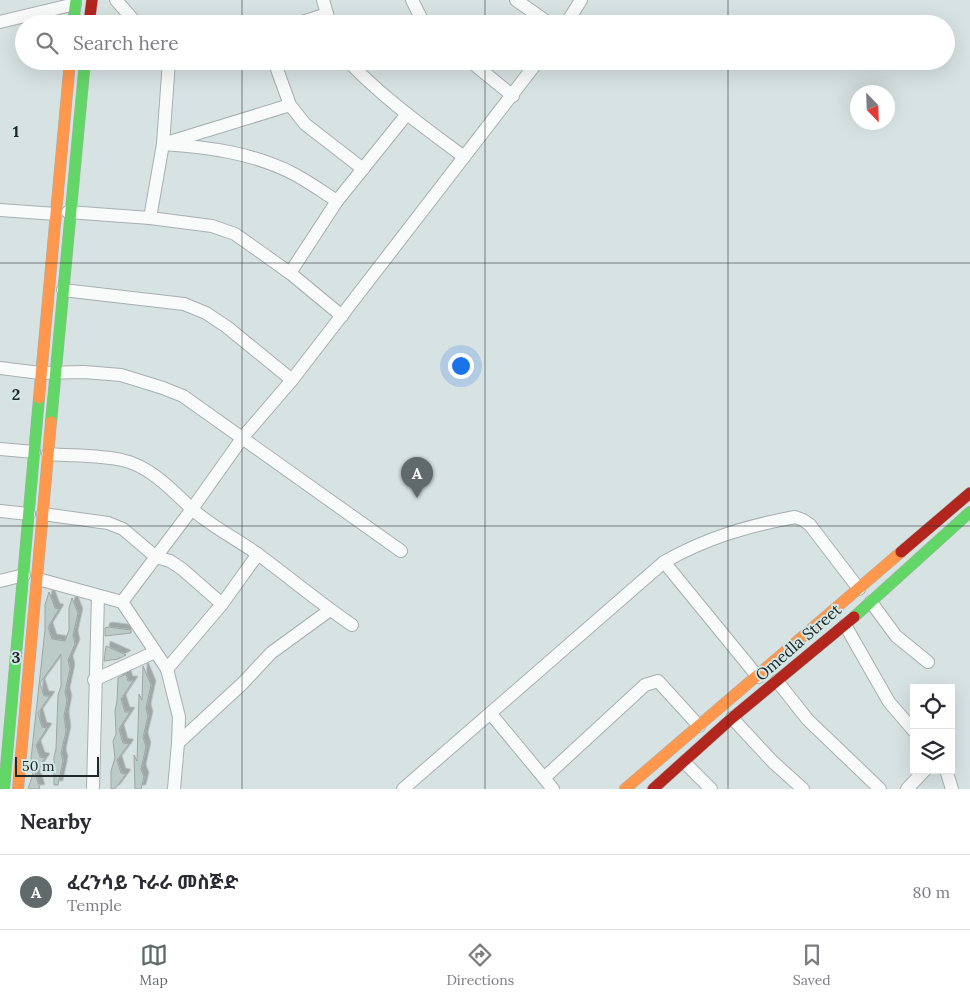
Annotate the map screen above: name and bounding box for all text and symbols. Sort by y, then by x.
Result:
search box [15,15,955,70]
icon: search [33,29,61,57]
text: Search here [73,31,179,55]
north arrow [850,85,895,130]
text: 1 [13,121,19,141]
your location [448,353,474,379]
text: 2 [12,384,20,404]
pin: A [401,457,433,498]
street label: Omedla Street [751,599,846,685]
text: 3 [12,647,21,667]
map controls [910,684,955,774]
button: locate [910,684,955,729]
button: layers [910,729,955,774]
scale bar [15,754,99,777]
text: 50 m [22,757,55,775]
text: Nearby [20,808,91,835]
text: ፈረንሳይ ጉራራ መስጅድ [67,870,239,894]
text: A [31,882,41,902]
text: 80 m [913,882,950,902]
text: Temple [67,895,122,915]
tab: Map [139,941,168,989]
tab: Directions [446,941,514,989]
tab: Saved [793,941,831,989]

